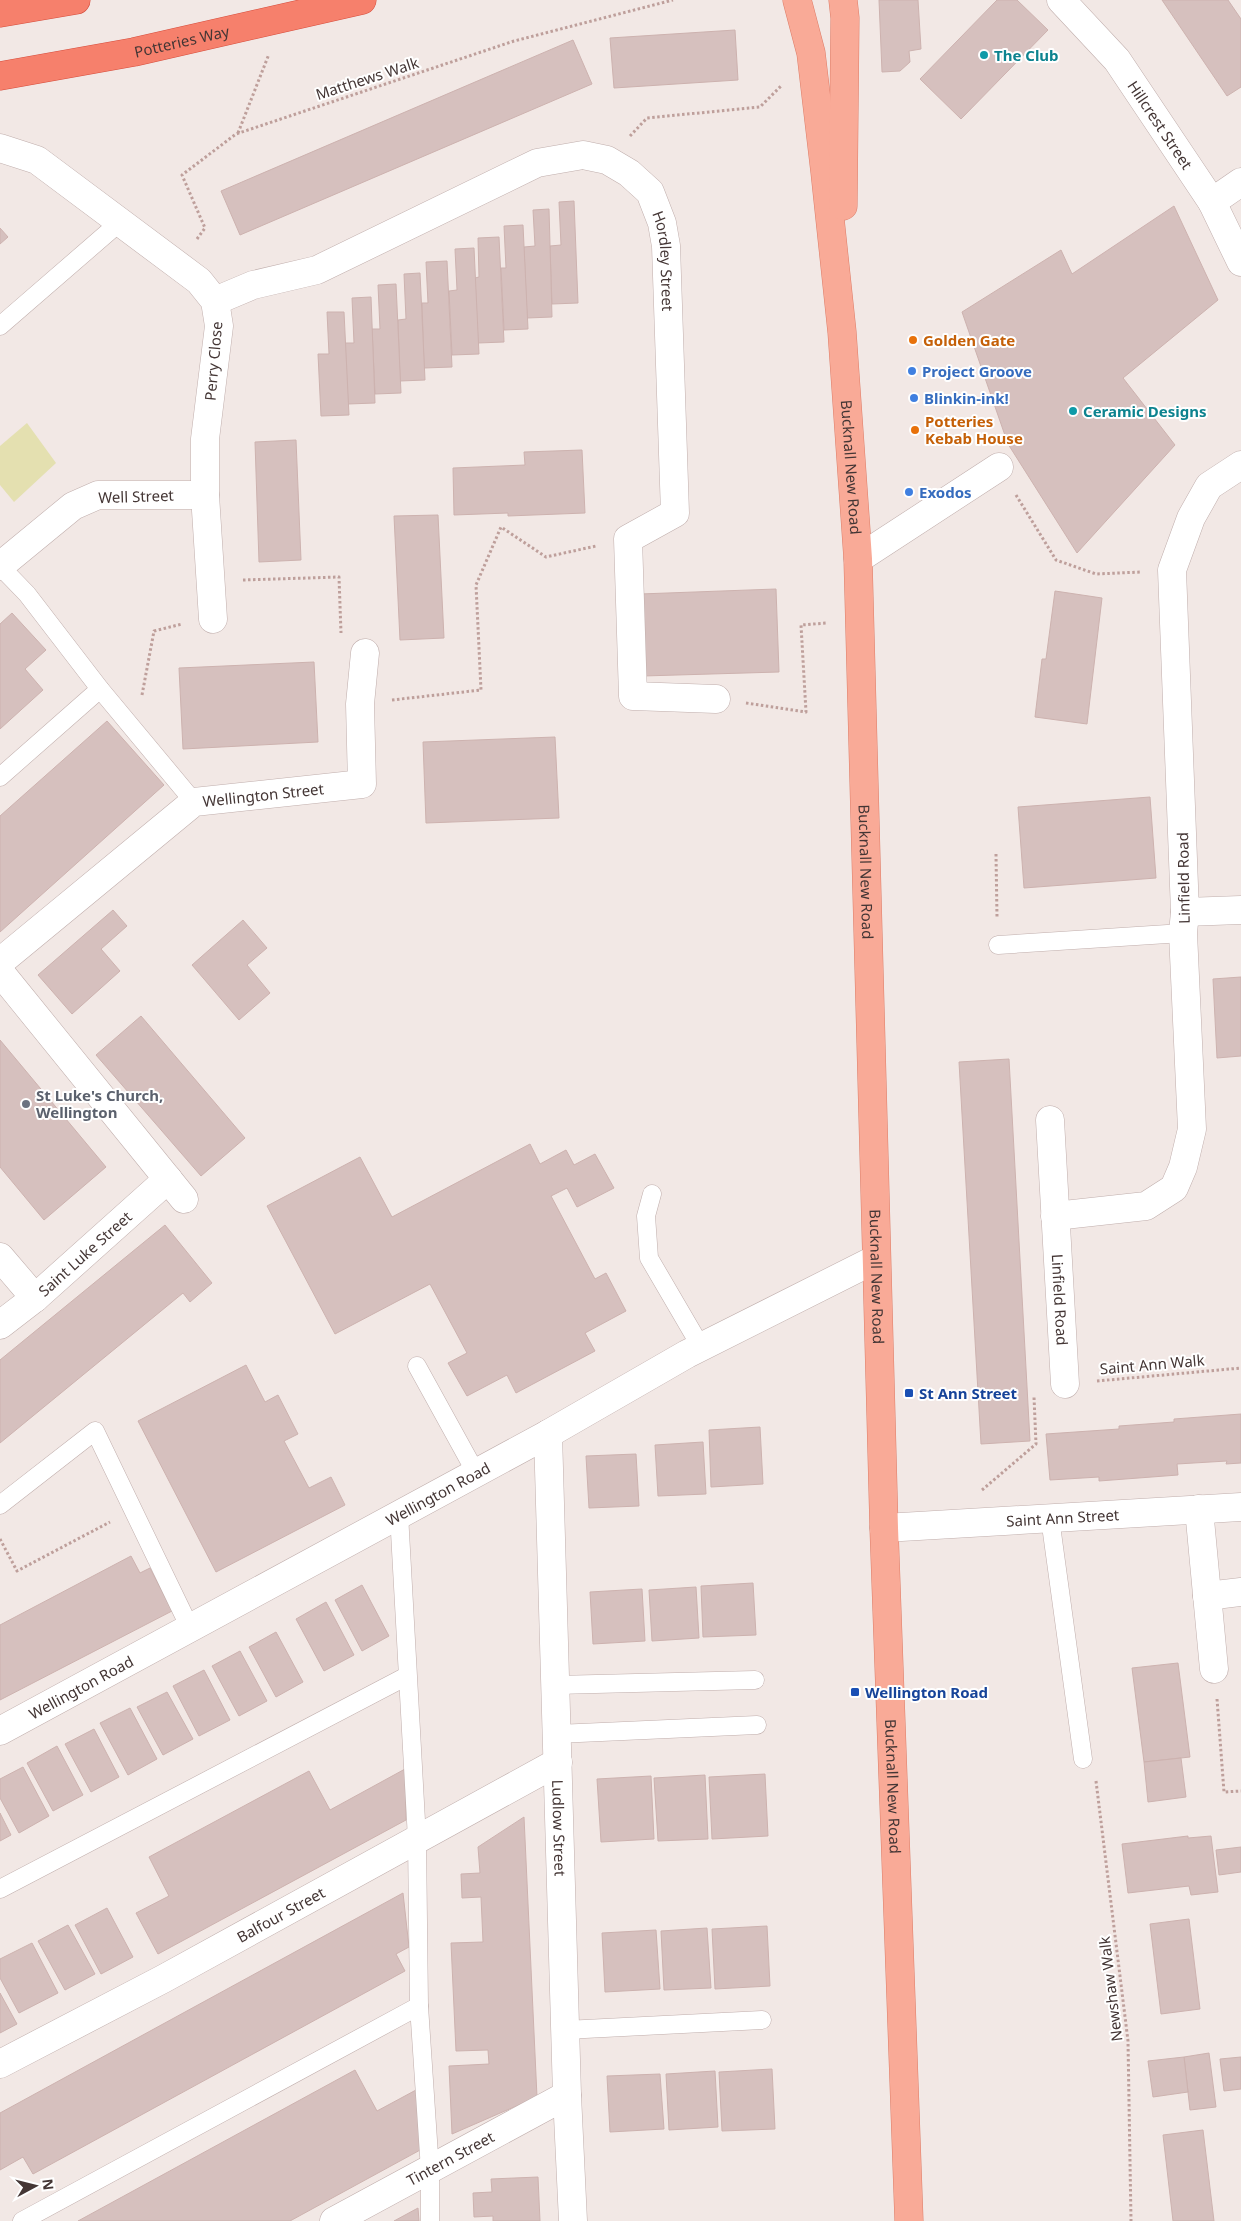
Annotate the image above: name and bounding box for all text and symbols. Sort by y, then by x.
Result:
street label: Potteries Way [132,21,231,62]
place label: The Club [994,45,1059,65]
marker: The Club [978,49,990,61]
street label: Matthews Walk [313,52,421,104]
street label: Hillcrest Street [1123,76,1198,174]
street label: Hordley Street [648,208,678,312]
street label: Perry Close [200,321,226,401]
place label: Golden Gate [923,330,1015,350]
marker: Golden Gate [907,334,919,346]
place label: Project Groove [922,361,1032,381]
marker: Project Groove [906,365,918,377]
place label: Blinkin-ink! [924,388,1009,408]
marker: Blinkin-ink! [908,392,920,404]
street label: Bucknall New Road [837,399,866,535]
place label: Ceramic Designs [1083,401,1206,421]
marker: Ceramic Designs [1067,405,1079,417]
place label: Potteries Kebab House [925,411,1023,448]
marker: Potteries Kebab House [909,424,921,436]
place label: Exodos [919,482,972,502]
street label: Well Street [98,485,175,507]
marker: Exodos [903,486,915,498]
street label: Wellington Street [201,778,325,811]
street label: Bucknall New Road [855,804,878,940]
street label: Linfield Road [1172,832,1194,924]
place label: St Luke's Church, Wellington [36,1085,163,1122]
marker: St Luke's Church, Wellington [20,1098,32,1110]
street label: Saint Luke Street [34,1206,136,1300]
street label: Bucknall New Road [865,1209,889,1344]
street label: Linfield Road [1048,1253,1073,1346]
street label: Saint Ann Walk [1099,1349,1205,1379]
place label: St Ann Street [919,1383,1018,1403]
marker: St Ann Street [903,1387,915,1399]
street label: Wellington Road [382,1457,494,1530]
street label: Saint Ann Street [1006,1504,1120,1531]
street label: Wellington Road [25,1651,137,1724]
place label: Wellington Road [865,1682,988,1702]
marker: Wellington Road [849,1686,861,1698]
street label: Bucknall New Road [881,1719,906,1854]
street label: Ludlow Street [548,1779,571,1877]
street label: Balfour Street [233,1882,329,1947]
street label: Newshaw Walk [1094,1935,1126,2043]
street label: Tintern Street [403,2126,498,2190]
north arrow [10,2161,60,2211]
text: N [38,2178,59,2191]

